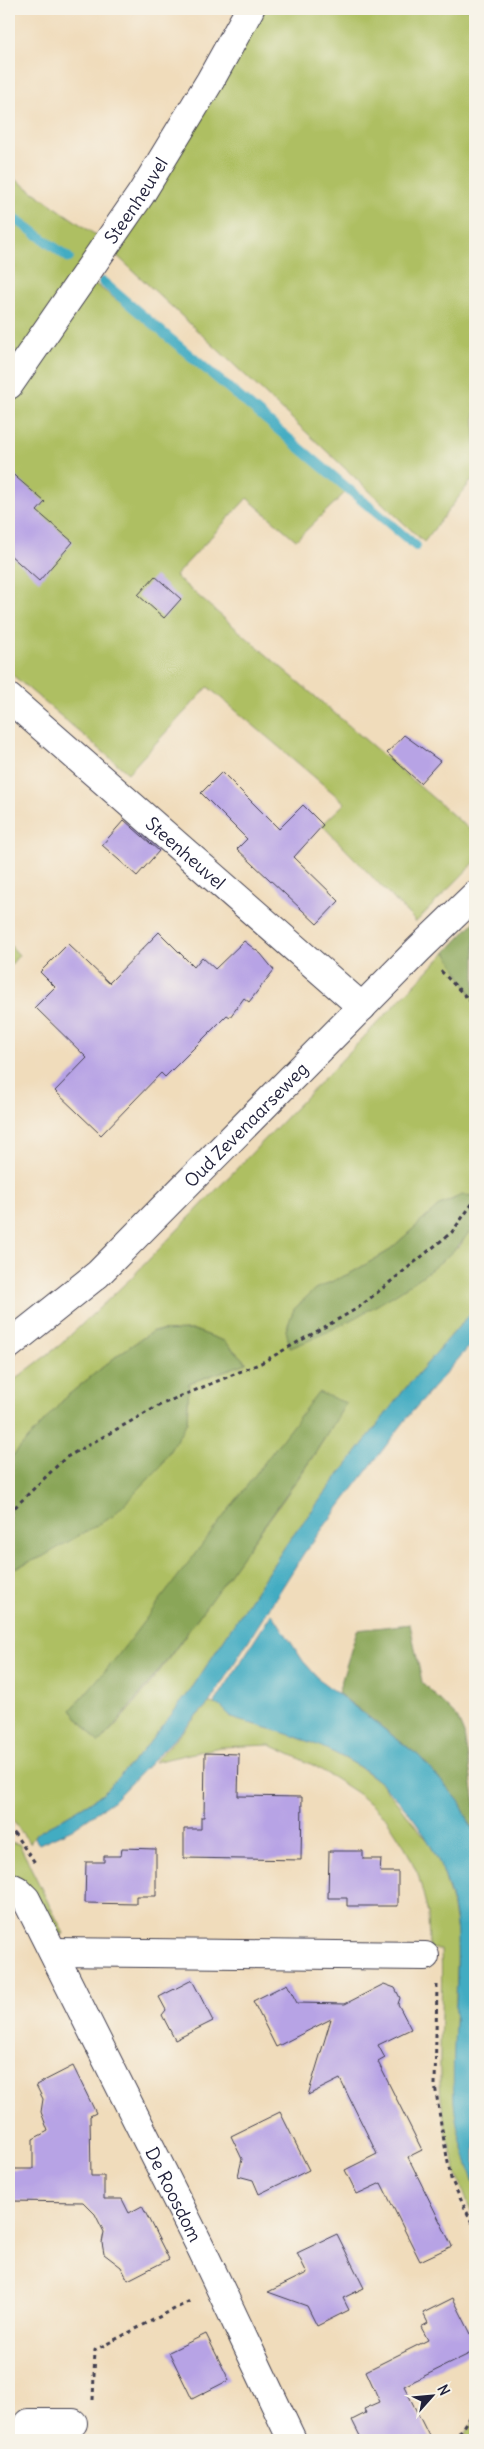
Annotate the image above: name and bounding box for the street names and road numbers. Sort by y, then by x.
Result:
street label: Steenheuvel [99,153,172,248]
street label: Steenheuvel [141,812,230,894]
street label: Oud Zevenaarseweg [179,1057,313,1192]
street label: De Roosdom [141,2143,208,2246]

